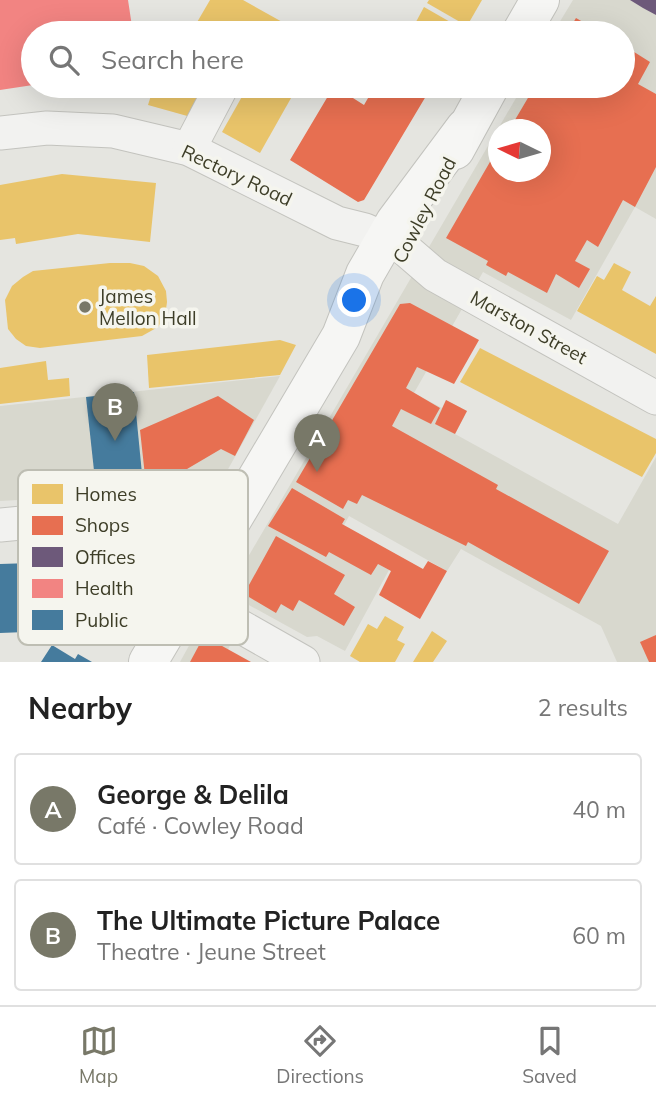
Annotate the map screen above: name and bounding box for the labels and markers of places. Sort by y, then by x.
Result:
place label: James Mellon Hall [99,284,197,330]
marker: James Mellon Hall [77,299,93,315]
pin: B [92,383,138,441]
pin: A [294,414,340,472]

